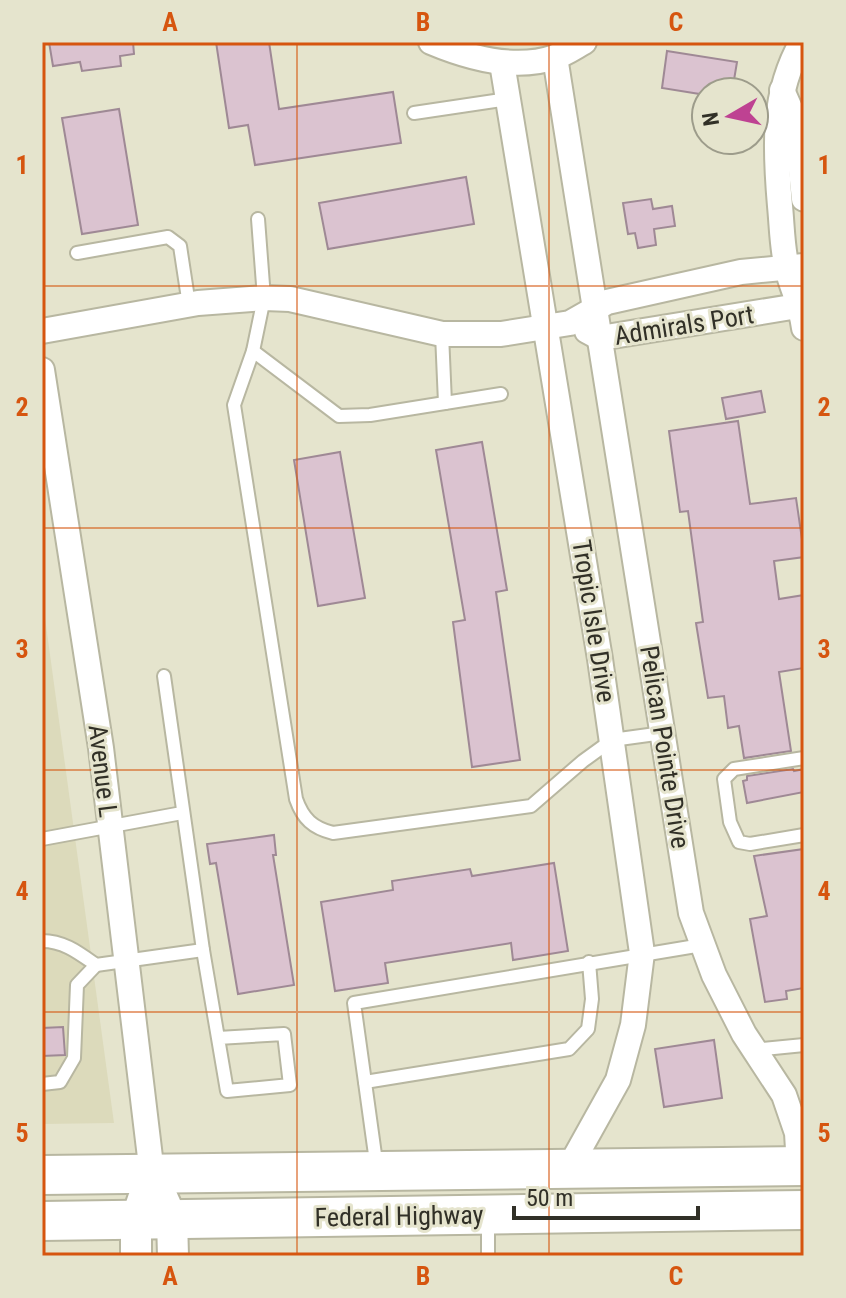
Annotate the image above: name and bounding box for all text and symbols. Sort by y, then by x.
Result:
text: A [162,7,178,37]
text: B [416,7,430,37]
text: C [669,7,684,37]
north arrow [690,76,770,156]
text: N [697,110,724,128]
text: 1 [15,150,29,180]
text: 1 [817,150,831,180]
street label: Admirals Port [612,299,756,351]
text: 2 [15,392,29,422]
text: 2 [817,392,831,422]
street label: Tropic Isle Drive [566,537,622,705]
text: 3 [15,634,29,664]
text: 3 [817,634,831,664]
street label: Pelican Pointe Drive [634,643,696,851]
street label: Avenue L [82,723,124,819]
text: 4 [15,876,29,906]
text: 4 [817,876,831,906]
text: 5 [15,1118,29,1148]
text: 5 [817,1118,831,1148]
scale bar [514,1170,698,1220]
text: 50 m [526,1184,573,1212]
street label: Federal Highway [314,1200,484,1232]
text: A [162,1261,178,1291]
text: B [416,1261,430,1291]
text: C [669,1261,684,1291]

